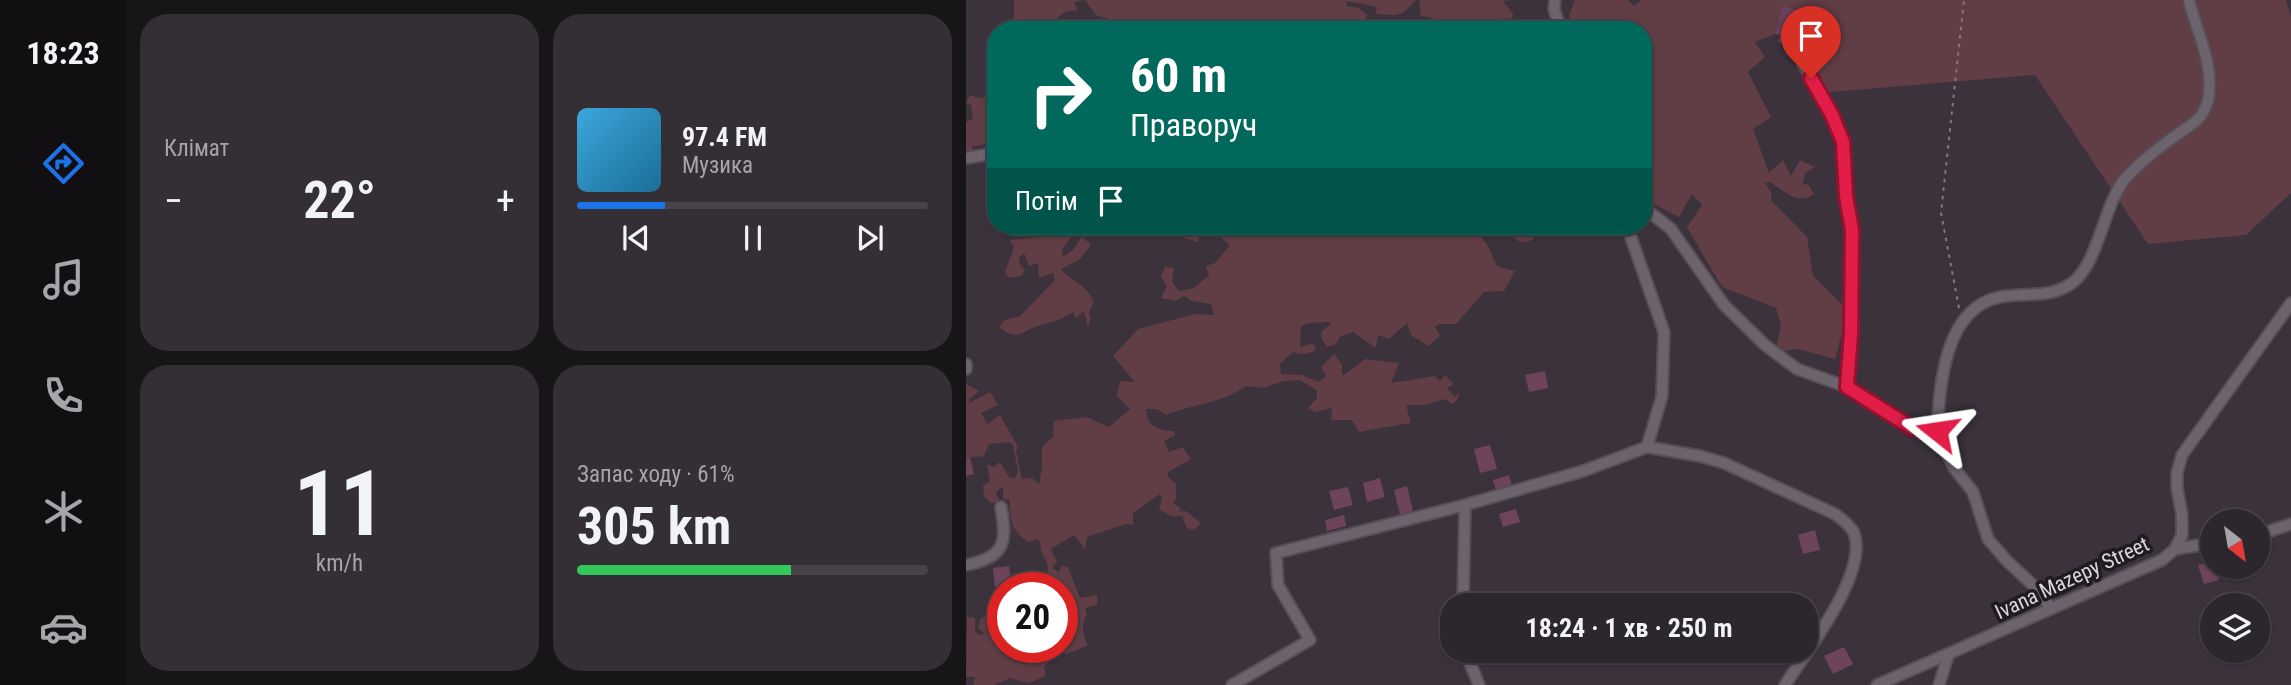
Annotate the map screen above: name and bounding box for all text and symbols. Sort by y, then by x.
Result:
pin [1781,6,1841,78]
icon: arrive [1792,17,1830,55]
text: 18:23 [26,34,100,72]
text: 60 m [1130,47,1227,104]
icon: right [1015,49,1106,140]
text: Праворуч [1130,106,1257,144]
text: 97.4 FM [682,122,767,152]
text: Клімат [164,135,229,162]
icon: directions [39,139,88,188]
text: Музика [682,152,753,179]
text: 22° [303,170,376,231]
text: − [164,179,183,223]
text: + [496,179,515,223]
icon: arrive [1092,182,1130,220]
text: Потім [1015,186,1078,216]
icon: previous [617,219,655,257]
icon: pause [734,219,772,257]
icon: next [851,219,889,257]
icon: music [39,255,88,304]
icon: phone [39,371,88,420]
position arrow [1900,394,1974,468]
text: 11 [294,451,385,557]
text: Запас ходу · 61% [577,461,735,488]
icon: climate [39,487,88,536]
text: 305 km [577,496,731,557]
north arrow [2200,509,2270,579]
map controls [2200,509,2270,663]
street label: Ivana Mazepy Street [1991,532,2153,624]
text: km/h [316,550,363,577]
speed limit sign: 20 [987,572,1078,663]
button: layers [2200,593,2270,663]
icon: car [39,603,88,652]
text: 18:24 · 1 хв · 250 m [1526,613,1732,643]

